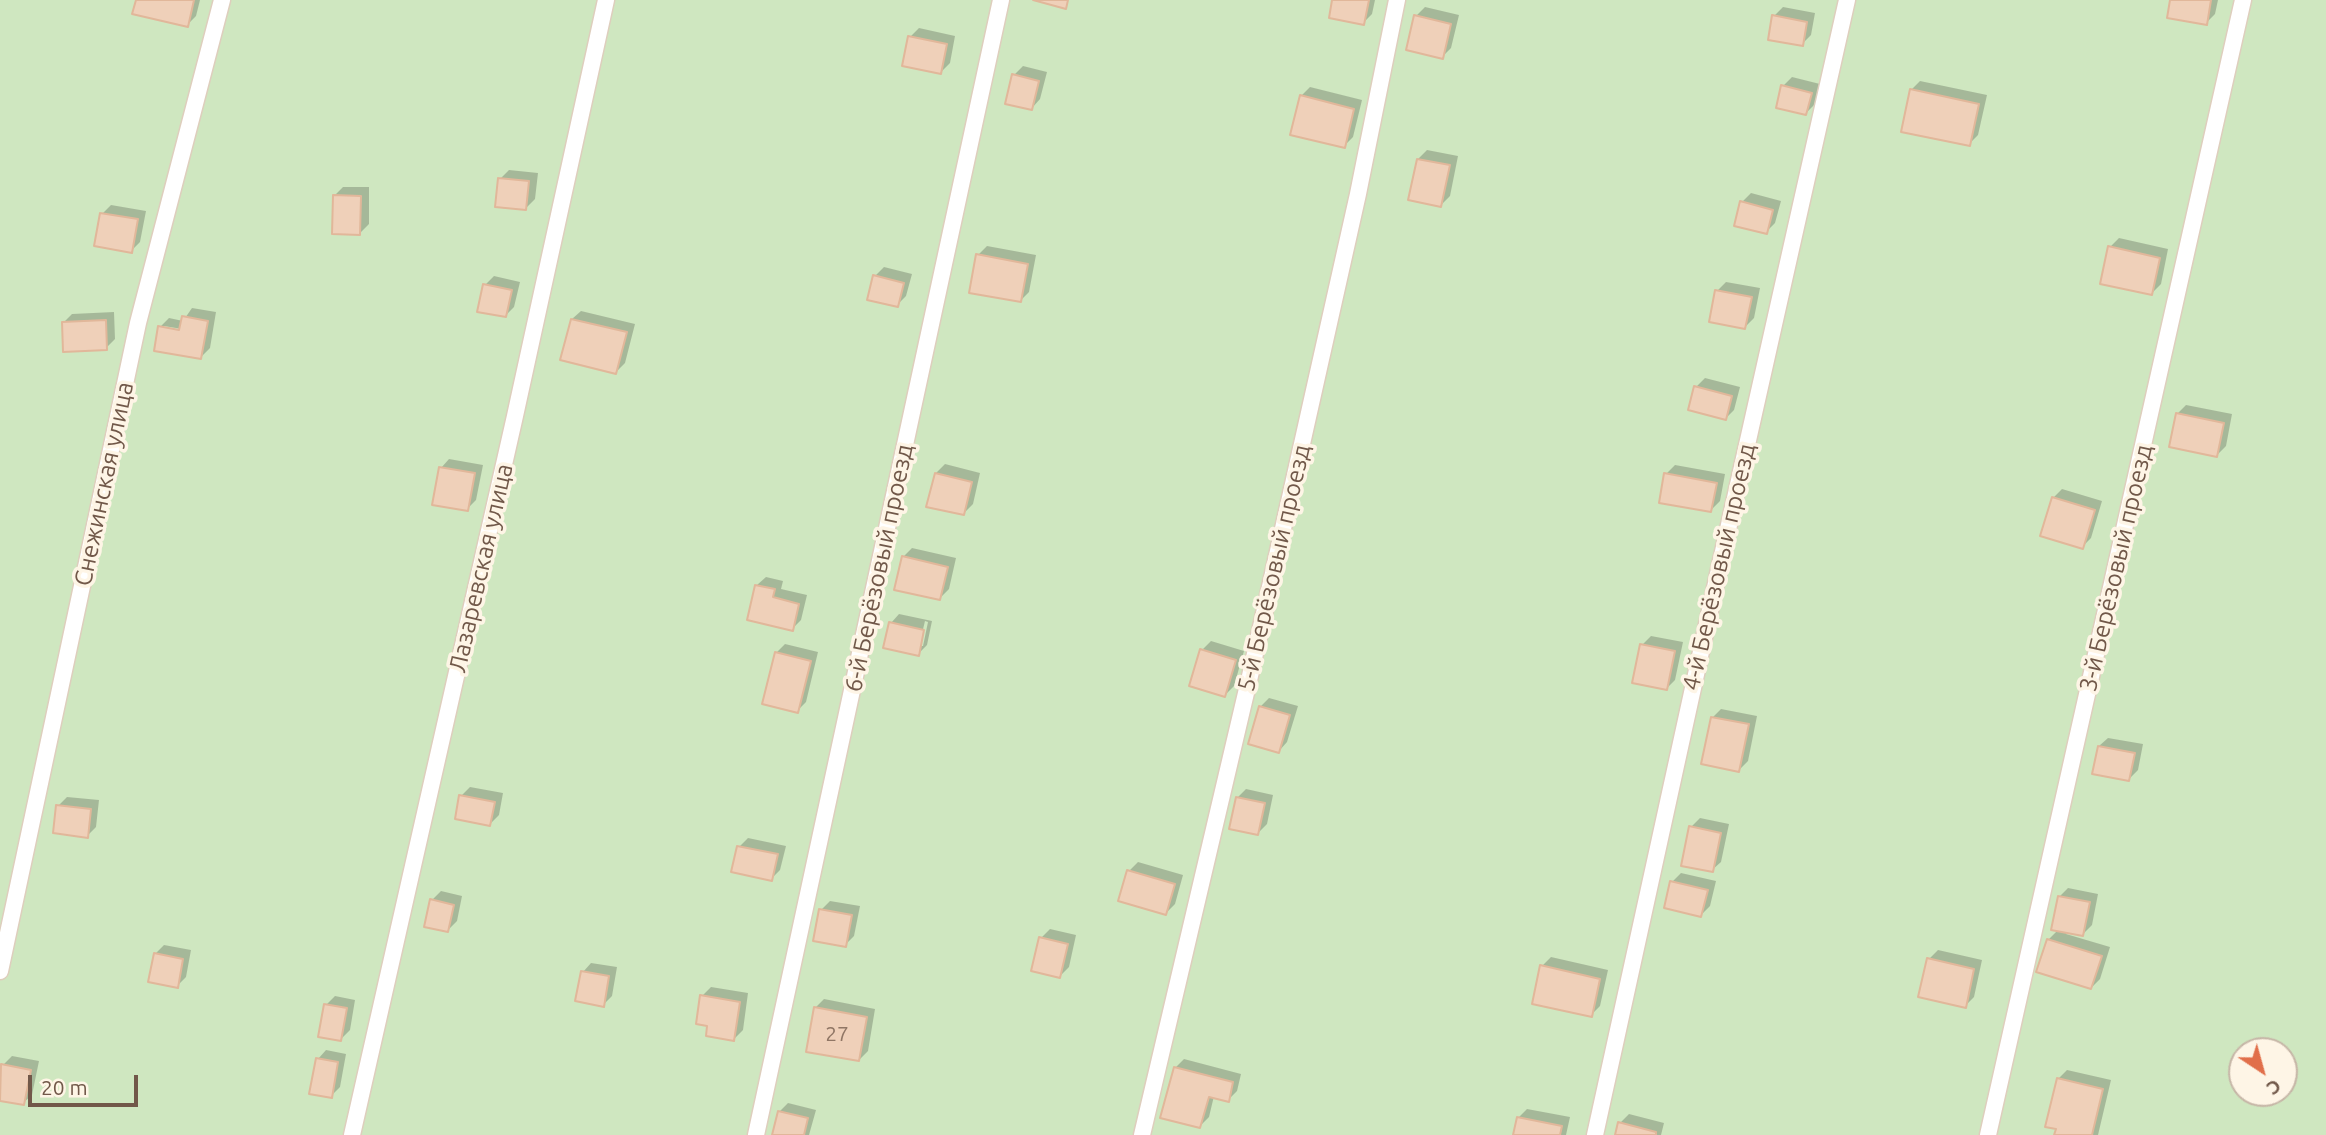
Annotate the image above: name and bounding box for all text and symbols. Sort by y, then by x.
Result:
street label: Снежинская улица [68,379,140,589]
street label: 4-й Берёзовый проезд [1677,441,1761,693]
street label: 6-й Берёзовый проезд [839,442,919,694]
street label: 5-й Берёзовый проезд [1232,442,1316,694]
street label: 3-й Берёзовый проезд [2074,442,2158,694]
street label: Лазаревская улица [443,461,519,675]
house number: 27 [825,1021,849,1047]
north arrow [2228,1037,2298,1107]
scale bar [32,1062,142,1106]
text: 20 m [41,1075,88,1099]
text: С [2263,1075,2286,1100]

